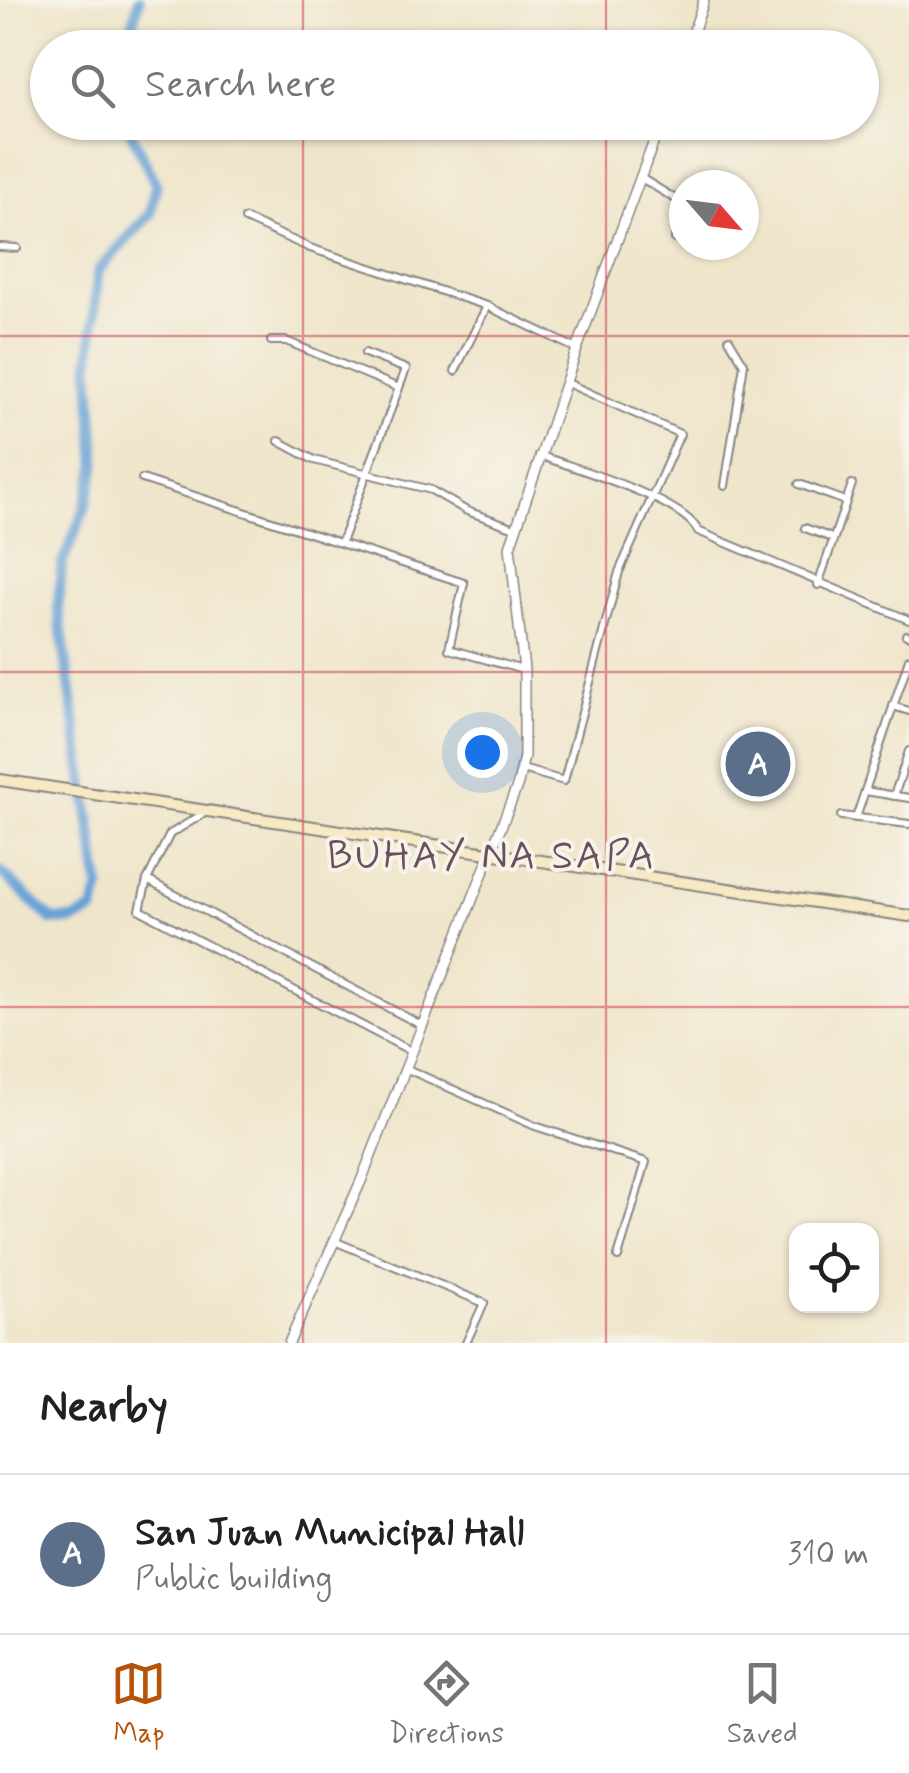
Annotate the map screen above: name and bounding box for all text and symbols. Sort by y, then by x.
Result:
search box [30,30,879,140]
icon: search [65,58,120,113]
text: Search here [145,61,336,110]
north arrow [669,170,759,260]
pin: A [726,726,790,802]
your location [457,727,508,778]
district label: BUHAY NA SAPA [327,831,657,883]
map controls [789,1223,879,1313]
button: locate [789,1223,879,1313]
text: Nearby [40,1381,168,1436]
text: San Juan Municipal Hall [135,1509,524,1558]
text: A [62,1533,83,1575]
text: 310 m [787,1533,869,1575]
text: Public building [135,1558,332,1600]
tab: Map [111,1656,166,1753]
tab: Directions [389,1656,504,1753]
tab: Saved [727,1656,798,1753]

